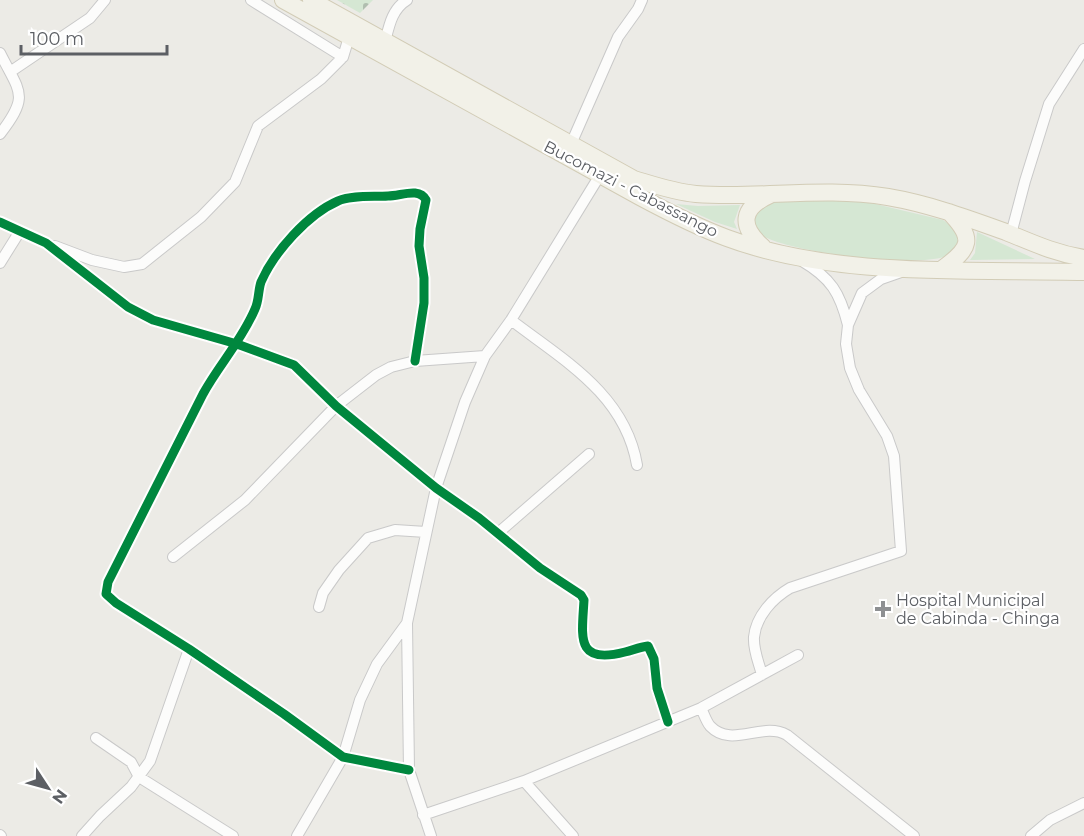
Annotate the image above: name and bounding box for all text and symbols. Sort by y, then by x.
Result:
scale bar [21,18,166,56]
text: 100 m [30,28,84,50]
street label: Bucomazi - Cabassango [541,137,721,241]
place label: Hospital Municipal de Cabinda - Chinga [896,591,1060,628]
marker: Hospital Municipal de Cabinda - Chinga [874,600,892,618]
north arrow [18,758,78,818]
text: N [48,786,71,807]

